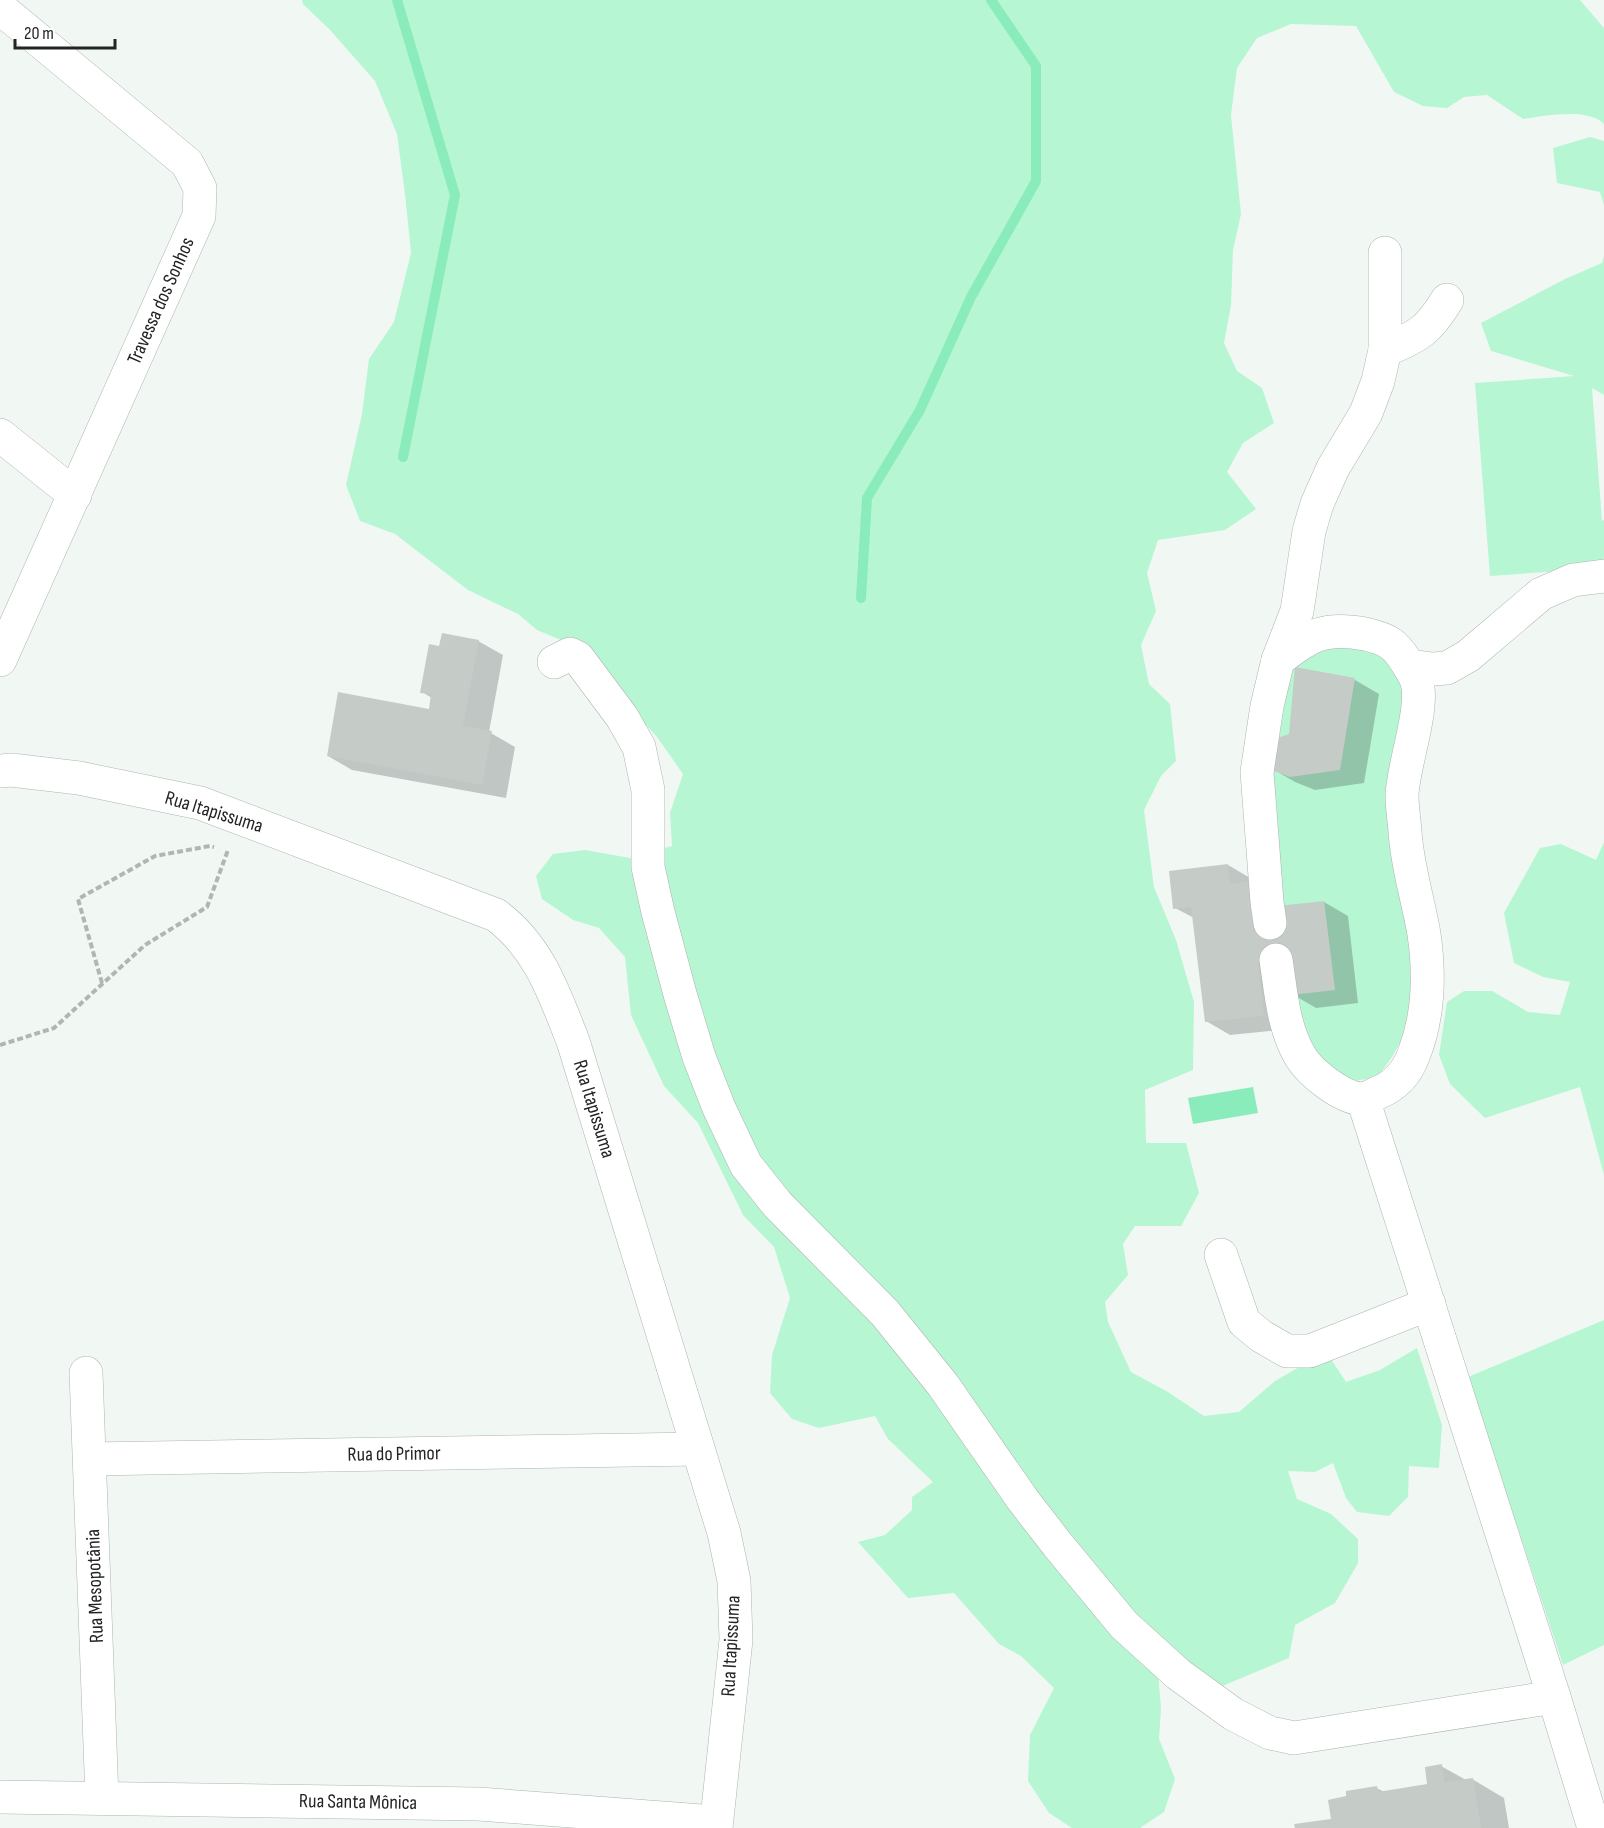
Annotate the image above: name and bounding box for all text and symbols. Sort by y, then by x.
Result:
scale bar [15,12,116,50]
text: 20 m [24,23,54,44]
street label: Travessa dos Sonhos [122,234,200,368]
street label: Rua Itapissuma [162,786,266,838]
street label: Rua Itapissuma [568,1057,620,1161]
street label: Rua do Primor [347,1441,441,1467]
street label: Rua Mesopotânia [81,1529,109,1643]
street label: Rua Itapissuma [716,1595,746,1697]
street label: Rua Santa Mônica [299,1789,417,1815]

